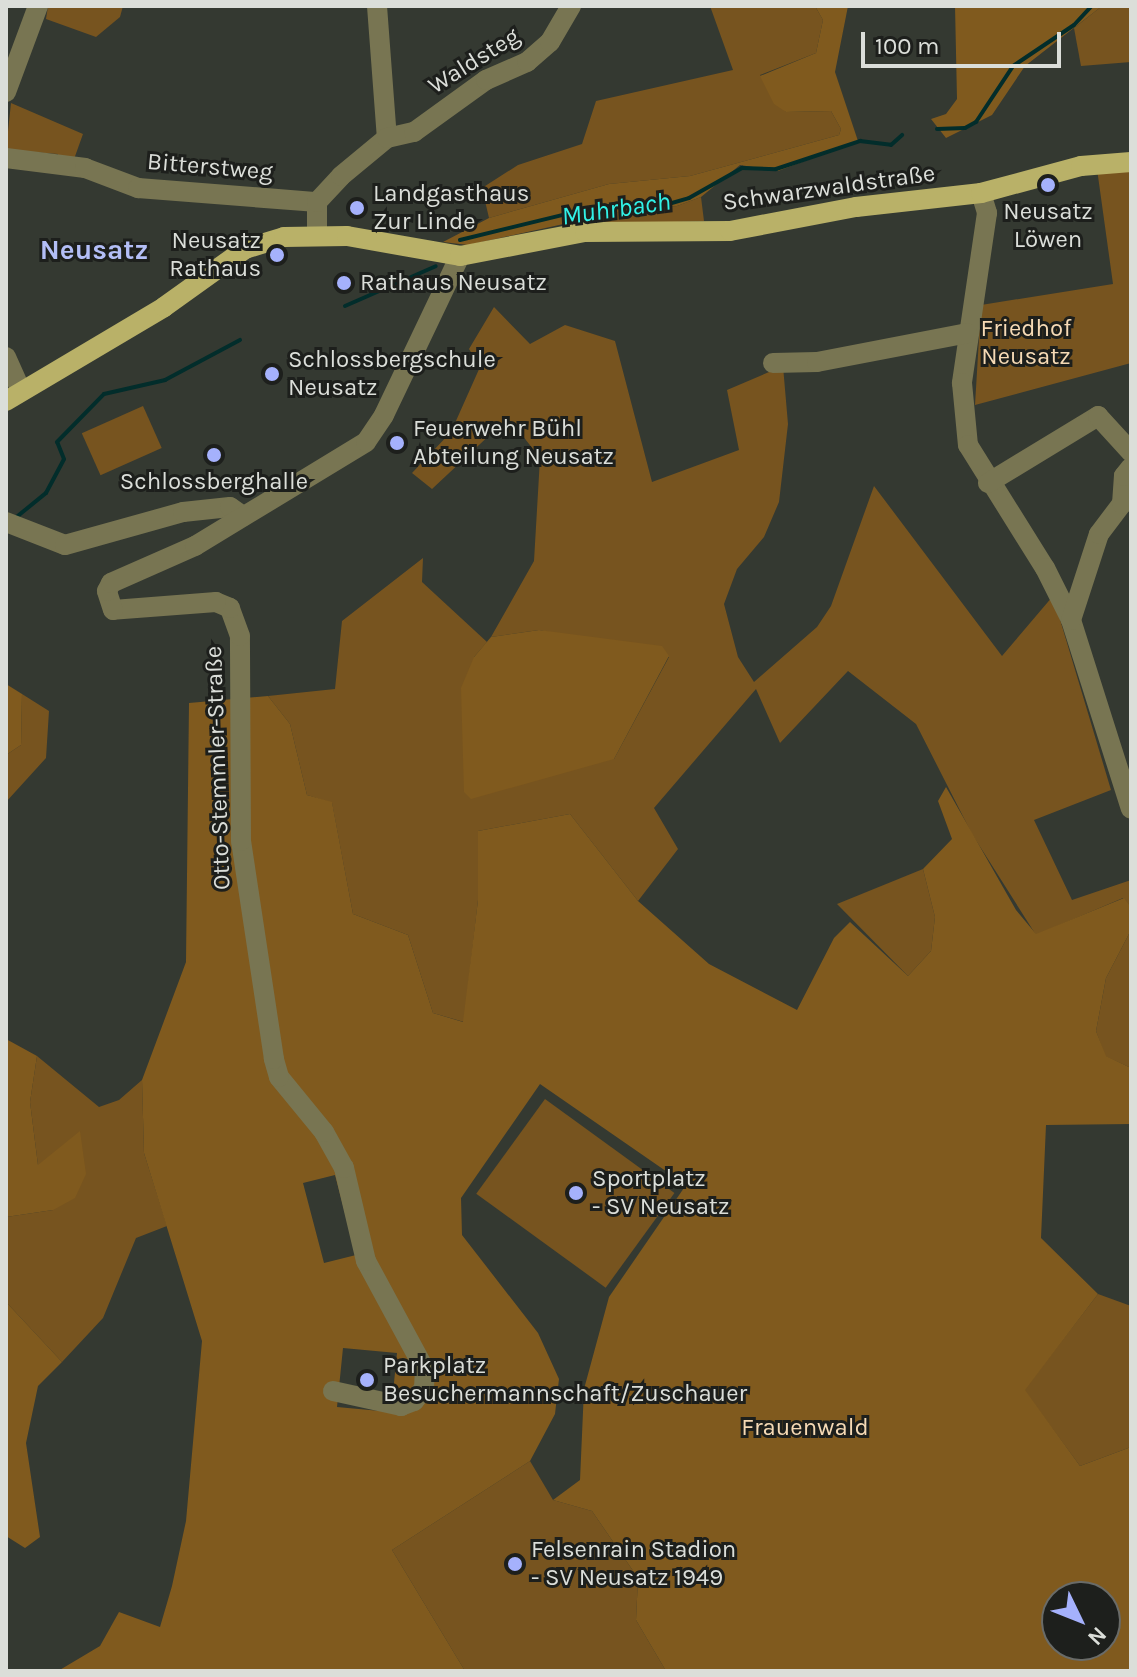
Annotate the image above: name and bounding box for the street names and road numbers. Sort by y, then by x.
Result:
street label: Waldsteg [423,22,525,100]
street label: Bitterstweg [146,147,274,187]
street label: Schwarzwaldstraße [721,159,937,217]
street label: Otto-Stemmler-Straße [199,645,237,891]

